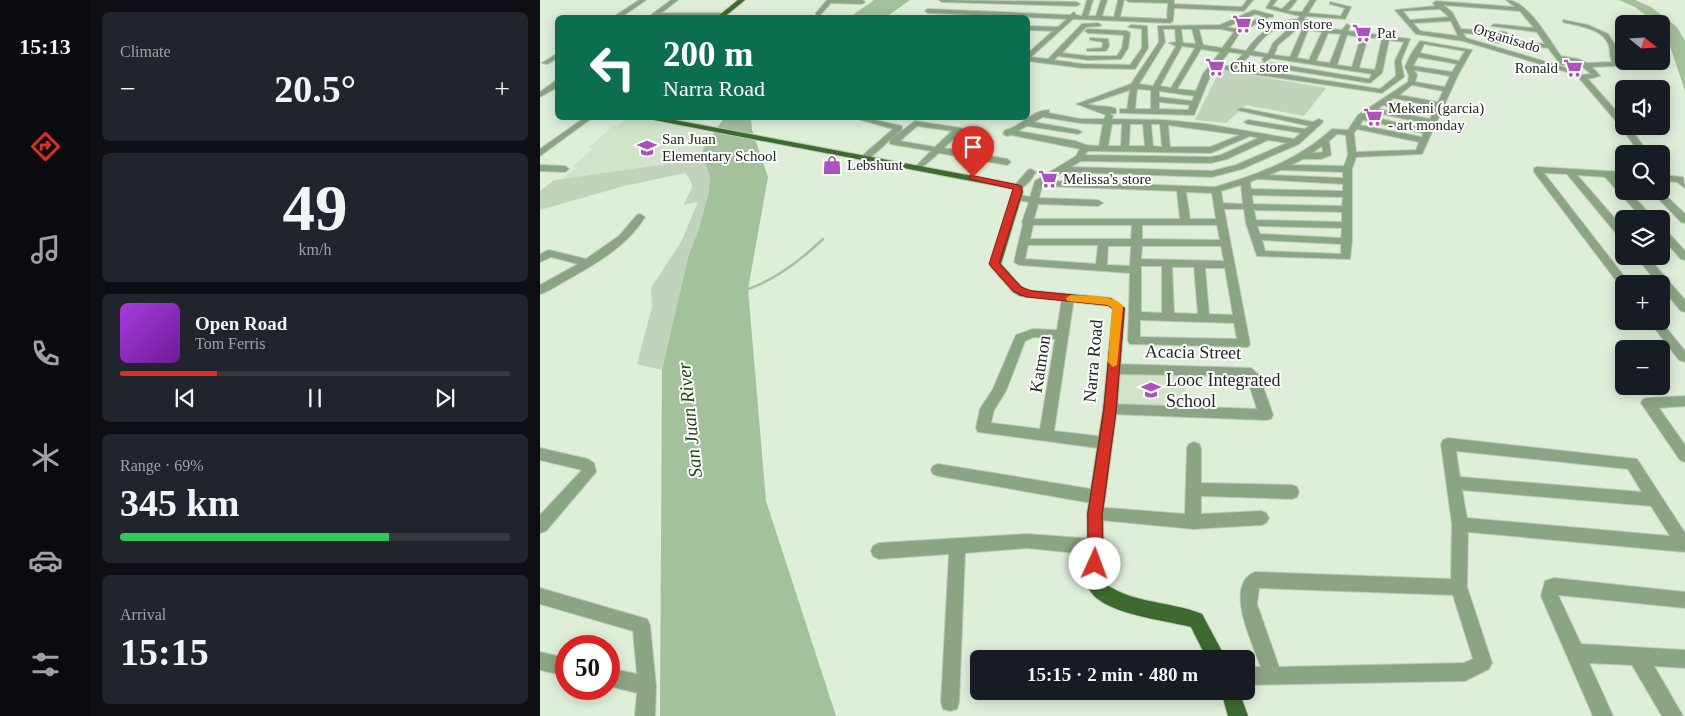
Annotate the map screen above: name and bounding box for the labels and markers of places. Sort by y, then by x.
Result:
supermarket icon: Symon store [1231,13,1253,35]
place label: Symon store [1257,16,1333,32]
supermarket icon: Pat [1351,22,1373,44]
place label: Pat [1377,25,1397,41]
supermarket icon: Chit store [1204,56,1226,78]
supermarket icon: Ronald [1562,57,1584,79]
place label: Chit store [1230,59,1289,75]
place label: Ronald [1515,60,1558,76]
place label: Mekeni (garcia) - art monday [1388,100,1484,133]
supermarket icon: Mekeni (garcia) - art monday [1362,106,1384,128]
pin [952,126,994,177]
place label: San Juan Elementary School [662,131,777,164]
school or university icon: San Juan Elementary School [636,137,658,159]
shop icon: Lebshunt [821,154,843,176]
place label: Lebshunt [847,157,904,173]
supermarket icon: Melissa's store [1037,168,1059,190]
place label: Melissa's store [1063,171,1151,187]
place label: Looc Integrated School [1166,370,1280,411]
school or university icon: Looc Integrated School [1140,379,1162,401]

